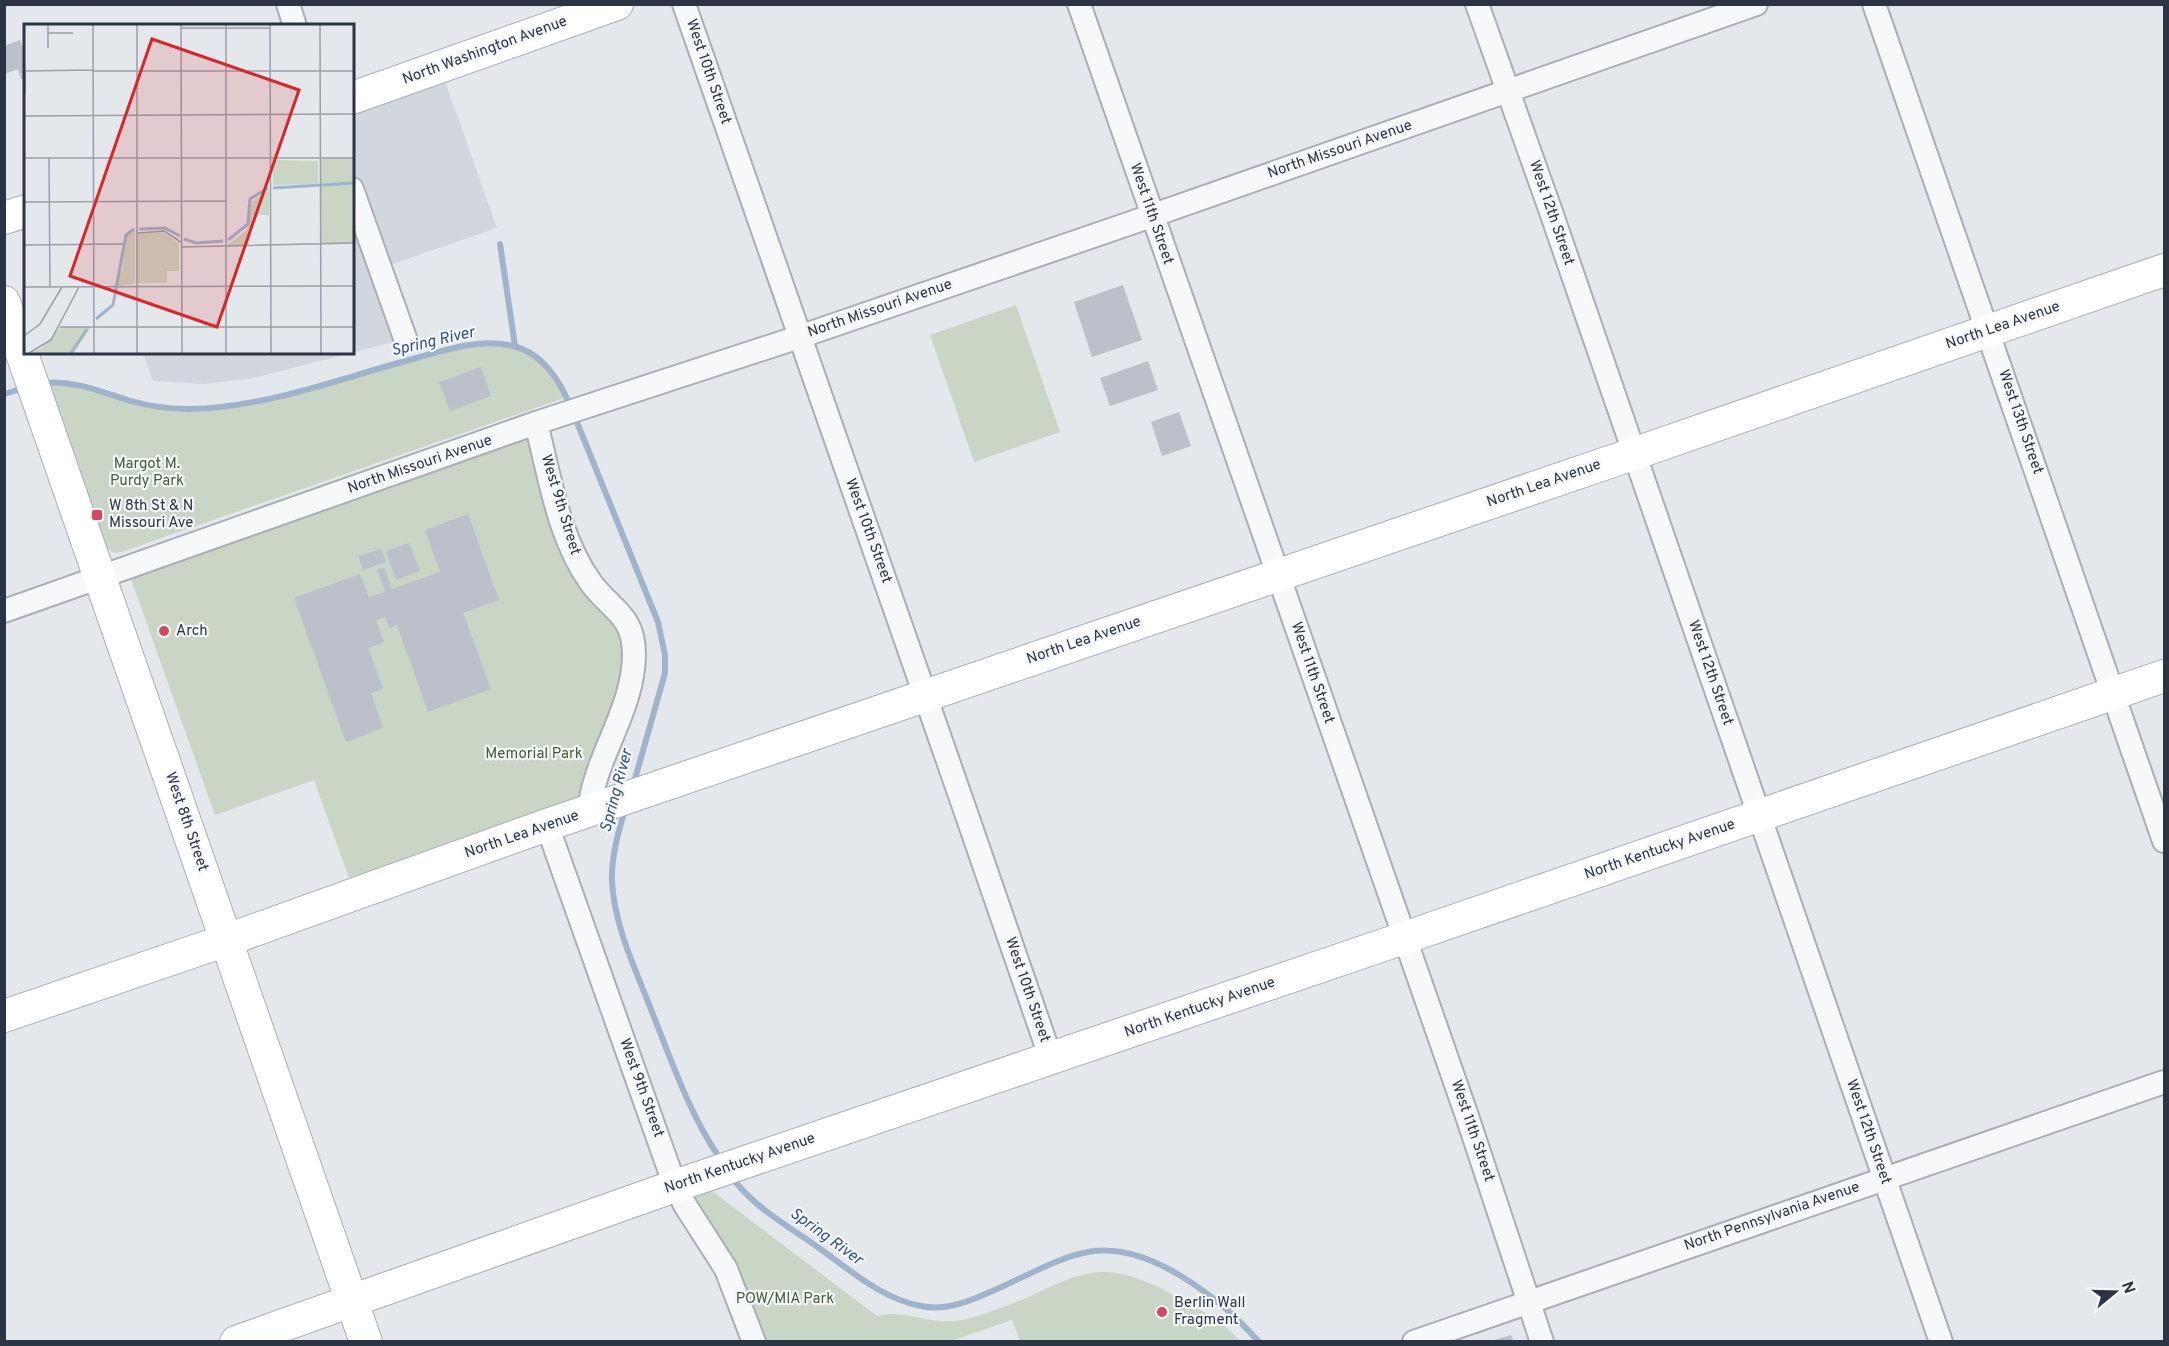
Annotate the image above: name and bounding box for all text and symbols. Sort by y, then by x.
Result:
street label: North Washington Avenue [400,12,570,90]
street label: West 10th Street [681,17,735,127]
inset map [24,24,354,354]
street label: North Missouri Avenue [1265,116,1415,184]
street label: West 12th Street [1524,158,1578,268]
street label: West 11th Street [1125,161,1177,267]
street label: North Missouri Avenue [805,275,955,343]
street label: North Lea Avenue [1943,298,2063,354]
water label: Spring River [389,322,479,361]
street label: West 13th Street [1993,367,2047,477]
street label: North Missouri Avenue [345,431,495,499]
street label: West 9th Street [536,453,584,557]
park label: Margot M. Purdy Park [110,455,184,491]
street label: North Lea Avenue [1484,456,1604,512]
street label: West 10th Street [840,476,896,586]
place label: W 8th St & N Missouri Ave [109,497,193,533]
marker: W 8th St & N Missouri Ave [90,508,104,522]
street label: North Lea Avenue [1024,613,1144,669]
street label: West 12th Street [1683,618,1737,728]
street label: West 11th Street [1286,620,1338,726]
place label: Arch [176,622,208,641]
marker: Arch [157,624,171,638]
park label: Memorial Park [485,745,583,764]
water label: Spring River [596,745,638,835]
street label: West 8th Street [160,770,212,874]
street label: North Lea Avenue [462,807,582,863]
street label: North Kentucky Avenue [1582,815,1738,885]
street label: West 10th Street [1000,935,1054,1045]
street label: North Kentucky Avenue [1122,973,1278,1043]
street label: West 9th Street [614,1036,668,1140]
street label: West 12th Street [1841,1077,1895,1187]
street label: West 11th Street [1446,1078,1498,1184]
street label: North Kentucky Avenue [662,1129,818,1199]
street label: North Pennsylvania Avenue [1682,1178,1862,1256]
water label: Spring River [786,1204,868,1271]
north arrow [2085,1262,2145,1322]
text: N [2116,1279,2139,1296]
park label: POW/MIA Park [736,1290,834,1309]
place label: Berlin Wall Fragment [1174,1294,1245,1330]
marker: Berlin Wall Fragment [1155,1305,1169,1319]

